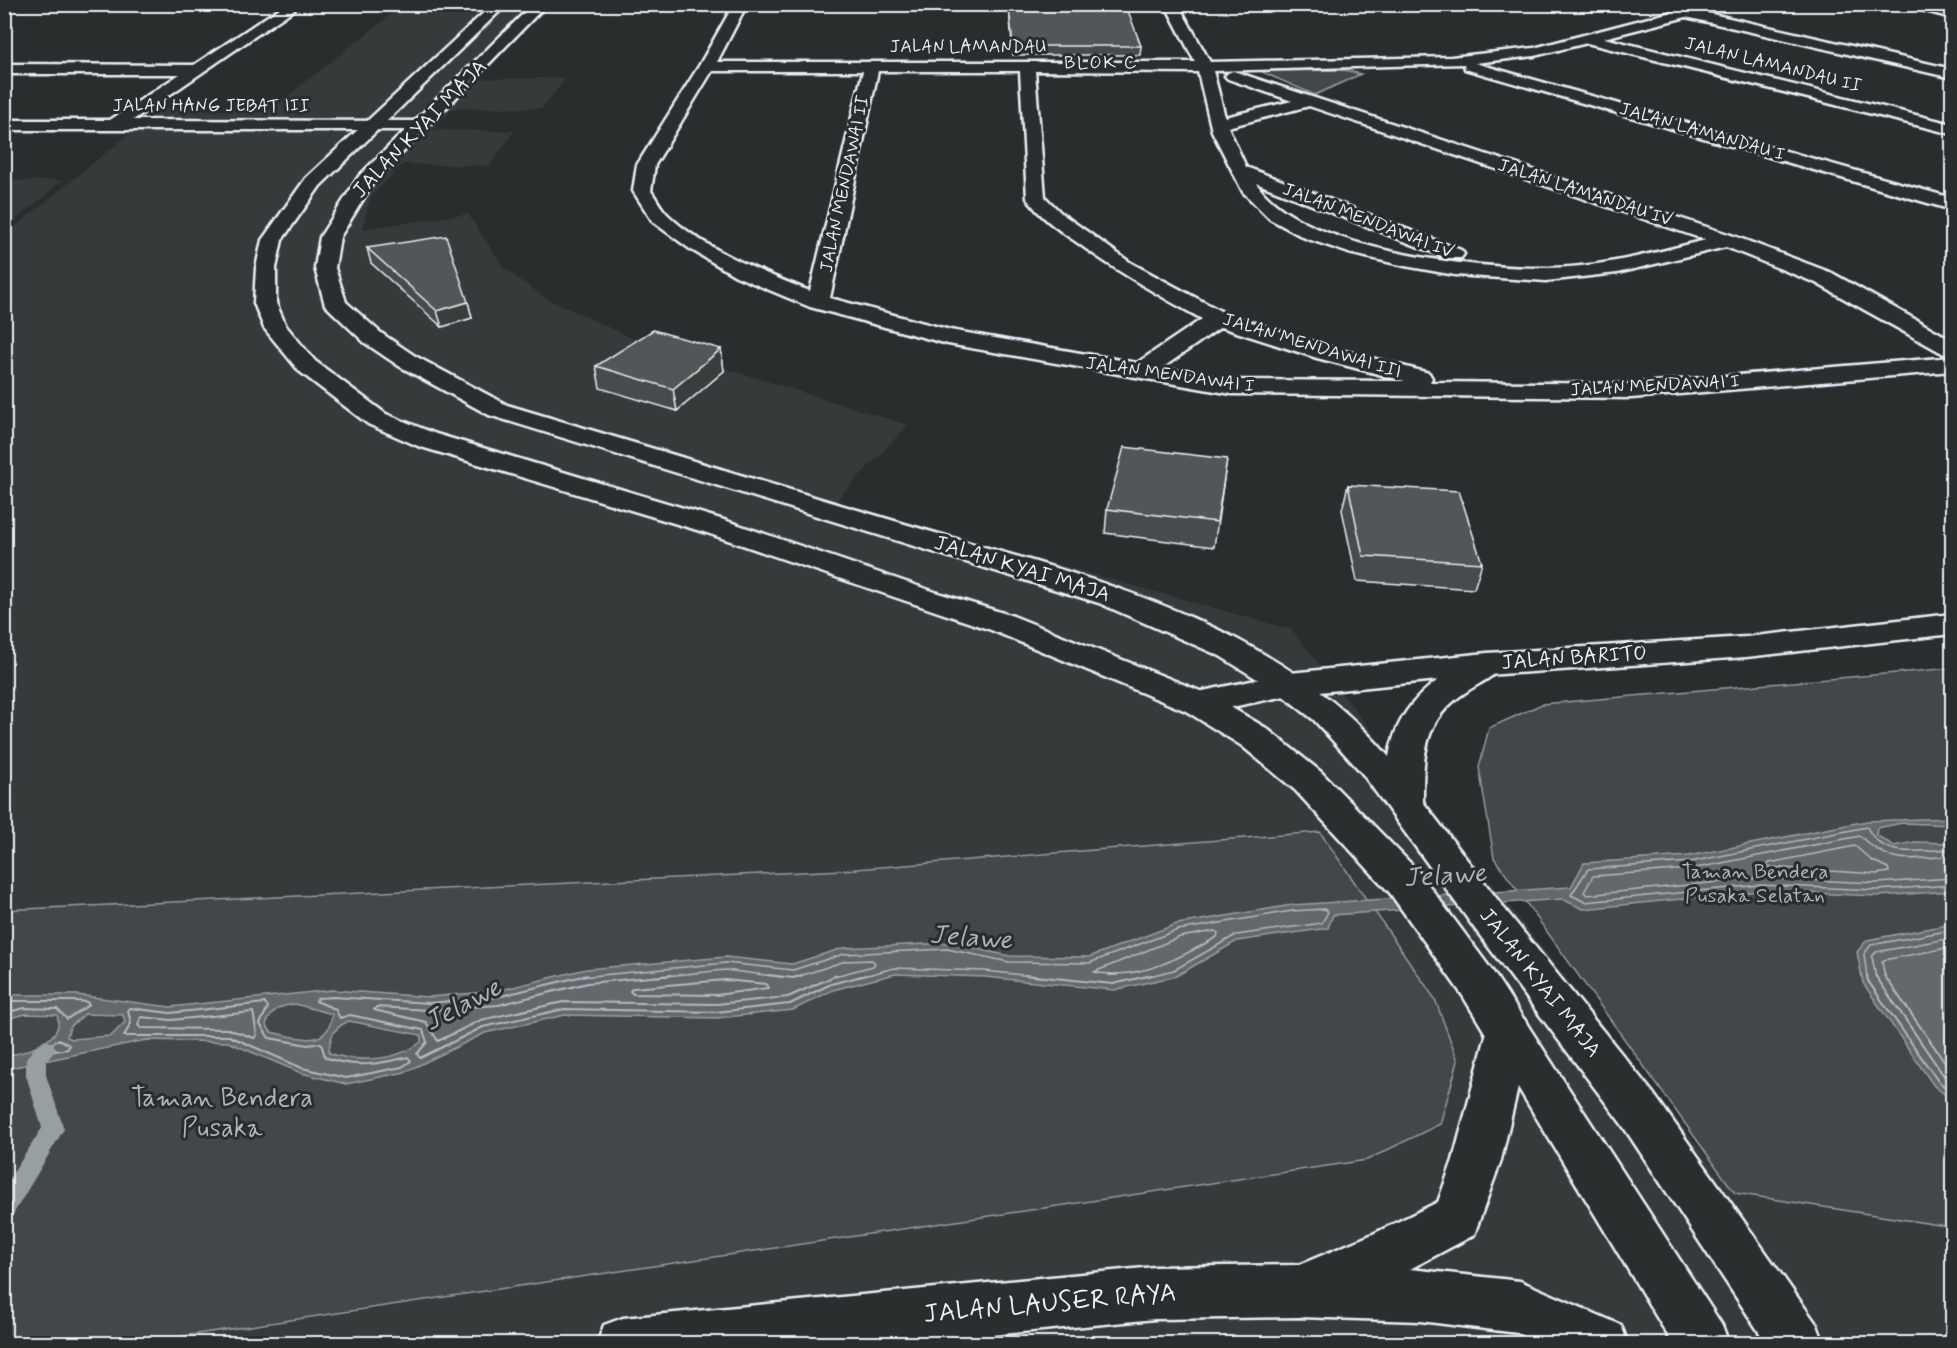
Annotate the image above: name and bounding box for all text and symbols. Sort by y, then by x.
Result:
street label: JALAN LAMANDAU II [1682,31,1864,99]
street label: JALAN LAMANDAU [890,35,1046,59]
district label: BLOK C [1064,51,1138,75]
street label: JALAN KYAI MAJA [346,54,494,204]
street label: JALAN MENDAWAI II [815,93,875,275]
street label: JALAN HANG JEBAT III [112,94,310,118]
street label: JALAN LAMANDAU I [1617,97,1787,167]
street label: JALAN LAMANDAU IV [1494,153,1676,233]
street label: JALAN MENDAWAI IV [1279,177,1457,265]
street label: JALAN MENDAWAI III [1220,307,1404,385]
street label: JALAN MENDAWAI I [1084,351,1256,399]
street label: JALAN MENDAWAI I [1570,370,1740,402]
street label: JALAN KYAI MAJA [931,529,1113,609]
street label: JALAN BARITO [1500,639,1648,677]
water label: Jelawe [1402,856,1488,896]
park label: Taman Bendera Pusaka Selatan [1681,858,1829,910]
street label: JALAN KYAI MAJA [1473,902,1607,1064]
water label: Jelawe [928,918,1014,958]
water label: Jelawe [418,970,508,1040]
park label: Taman Bendera Pusaka [131,1082,313,1146]
street label: JALAN LAUSER RAYA [922,1276,1178,1332]

